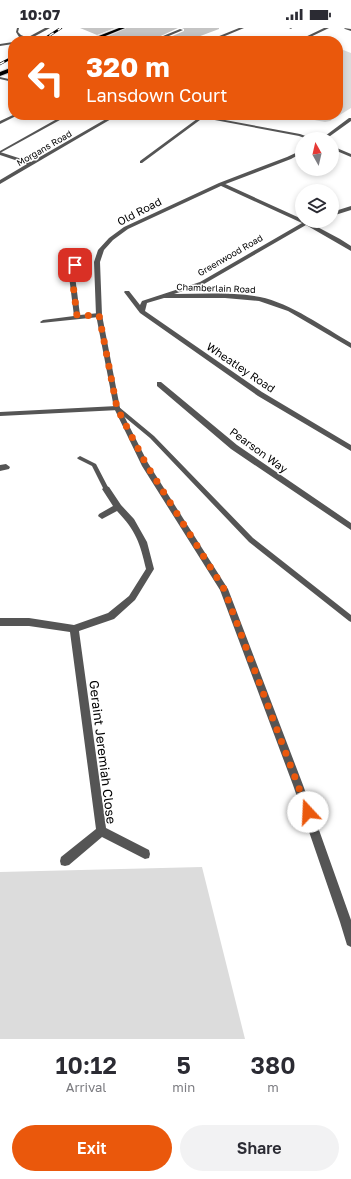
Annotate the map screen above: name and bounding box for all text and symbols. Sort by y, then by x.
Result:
text: 10:07 [20,5,60,23]
text: 320 m [86,50,170,83]
icon: left [20,52,72,104]
text: Lansdown Court [86,84,228,106]
street label: Morgans Road [14,128,74,168]
north arrow [295,132,339,176]
map controls [295,132,339,228]
button: layers [295,184,339,228]
street label: Old Road [115,194,163,228]
street label: Greenwood Road [195,232,265,278]
pin [58,248,92,282]
icon: arrive [64,254,86,276]
street label: Chamberlain Road [176,281,256,295]
street label: Wheatley Road [204,339,278,395]
street label: Pearson Way [228,425,290,475]
street label: Geraint Jeremiah Close [86,679,120,825]
position arrow [287,791,329,833]
text: 10:12 [55,1050,117,1079]
text: 5 [177,1050,191,1079]
text: 380 [251,1050,296,1079]
text: Arrival [66,1079,106,1095]
text: min [172,1079,195,1095]
text: m [267,1079,279,1095]
button: Exit [12,1125,172,1171]
button: Share [180,1125,339,1171]

